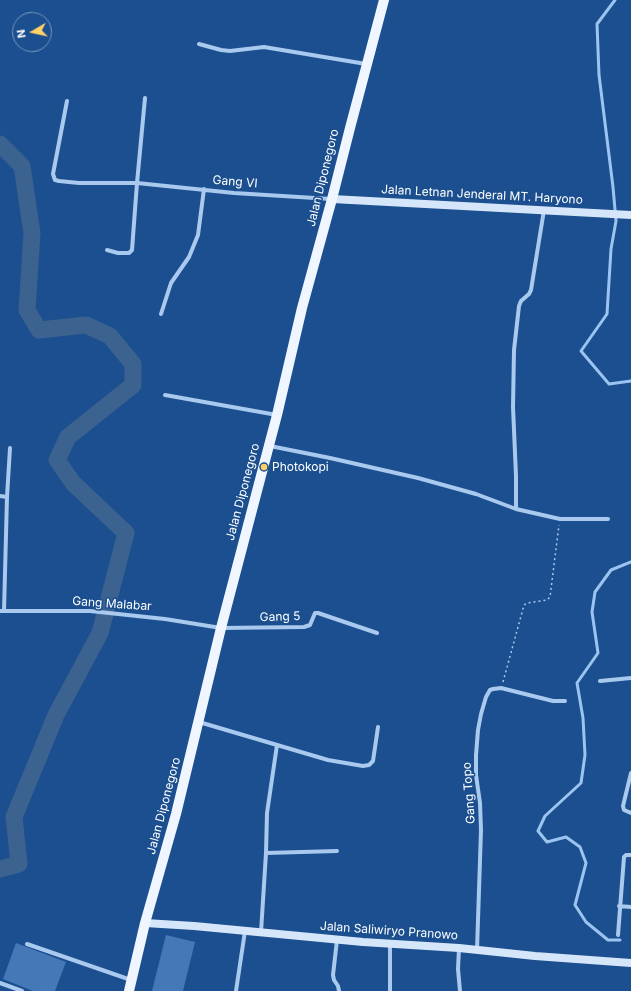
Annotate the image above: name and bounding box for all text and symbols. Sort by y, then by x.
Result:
north arrow [12,12,52,52]
text: N [14,28,29,39]
street label: Jalan Diponegoro [304,128,342,228]
street label: Gang VI [212,173,258,191]
street label: Jalan Letnan Jenderal MT. Haryono [381,183,583,207]
street label: Jalan Diponegoro [223,442,263,542]
place label: Photokopi [272,460,329,474]
marker: Photokopi [259,462,269,472]
street label: Gang Malabar [72,594,152,614]
street label: Gang 5 [259,609,301,625]
street label: Jalan Diponegoro [144,756,184,856]
street label: Gang Topo [460,762,478,824]
street label: Jalan Saliwiryo Pranowo [320,919,458,943]

